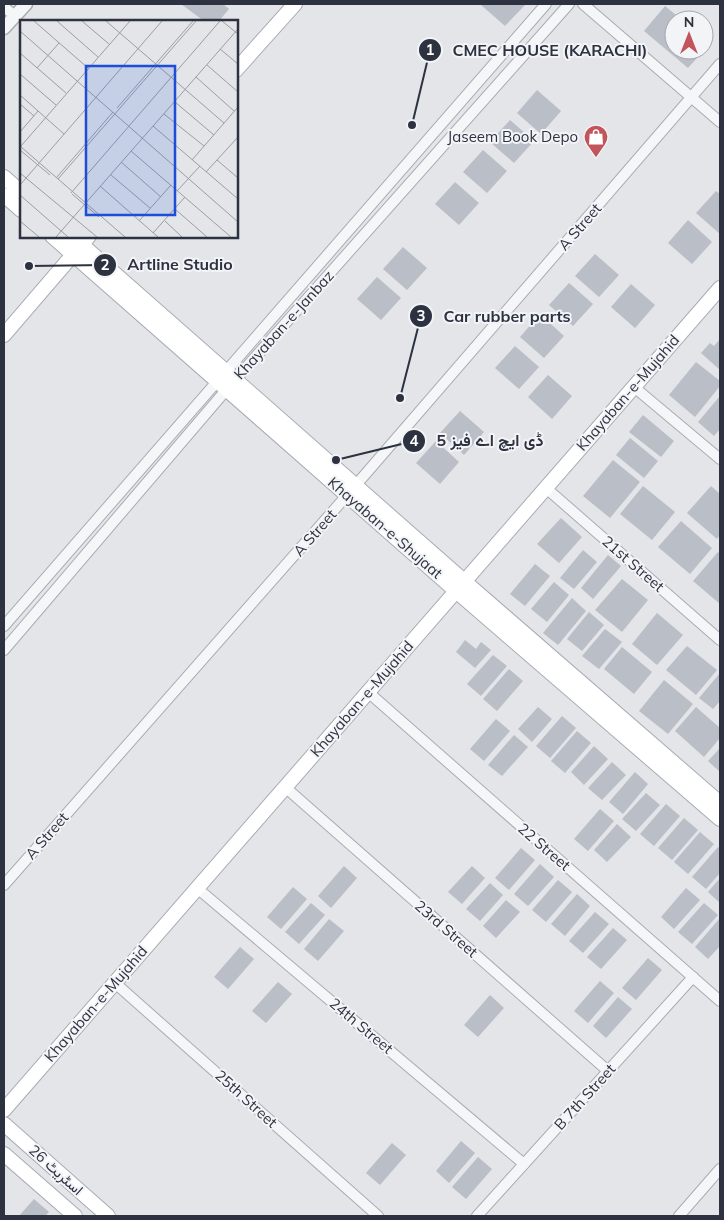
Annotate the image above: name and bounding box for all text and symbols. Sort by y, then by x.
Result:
north arrow [664,10,714,60]
text: N [684,13,694,31]
inset map [20,20,238,238]
callout: CMEC HOUSE (KARACHI) [417,35,658,66]
text: 1 [425,40,435,59]
text: CMEC HOUSE (KARACHI) [452,40,648,60]
shop icon: Jaseem Book Depo [583,124,609,158]
place label: Jaseem Book Depo [447,127,578,146]
street label: A Street [554,199,605,254]
callout: Artline Studio [92,249,243,280]
text: Artline Studio [127,254,233,274]
text: 2 [100,255,110,274]
street label: Khayaban-e-Janbaz [230,266,338,383]
callout: Car rubber parts [409,300,581,331]
text: 3 [416,306,426,325]
text: Car rubber parts [443,306,571,326]
street label: Khayaban-e-Mujahid [572,331,683,455]
callout: 5 ڈی ایچ اے فیز [401,425,553,456]
text: 5 ڈی ایچ اے فیز [437,430,543,452]
text: 4 [409,431,419,450]
street label: Khayaban-e-Shujaat [324,473,446,583]
street label: A Street [289,505,340,560]
street label: 21st Street [598,532,668,596]
street label: Khayaban-e-Mujahid [306,637,417,761]
street label: A Street [21,808,72,863]
street label: 22 Street [514,819,574,875]
street label: 23rd Street [411,896,482,961]
street label: Khayaban-e-Mujahid [40,942,151,1066]
street label: 24th Street [326,993,397,1058]
street label: B 7th Street [550,1060,619,1134]
street label: 25th Street [211,1066,281,1132]
street label: اسٹریٹ 26 [25,1140,87,1199]

